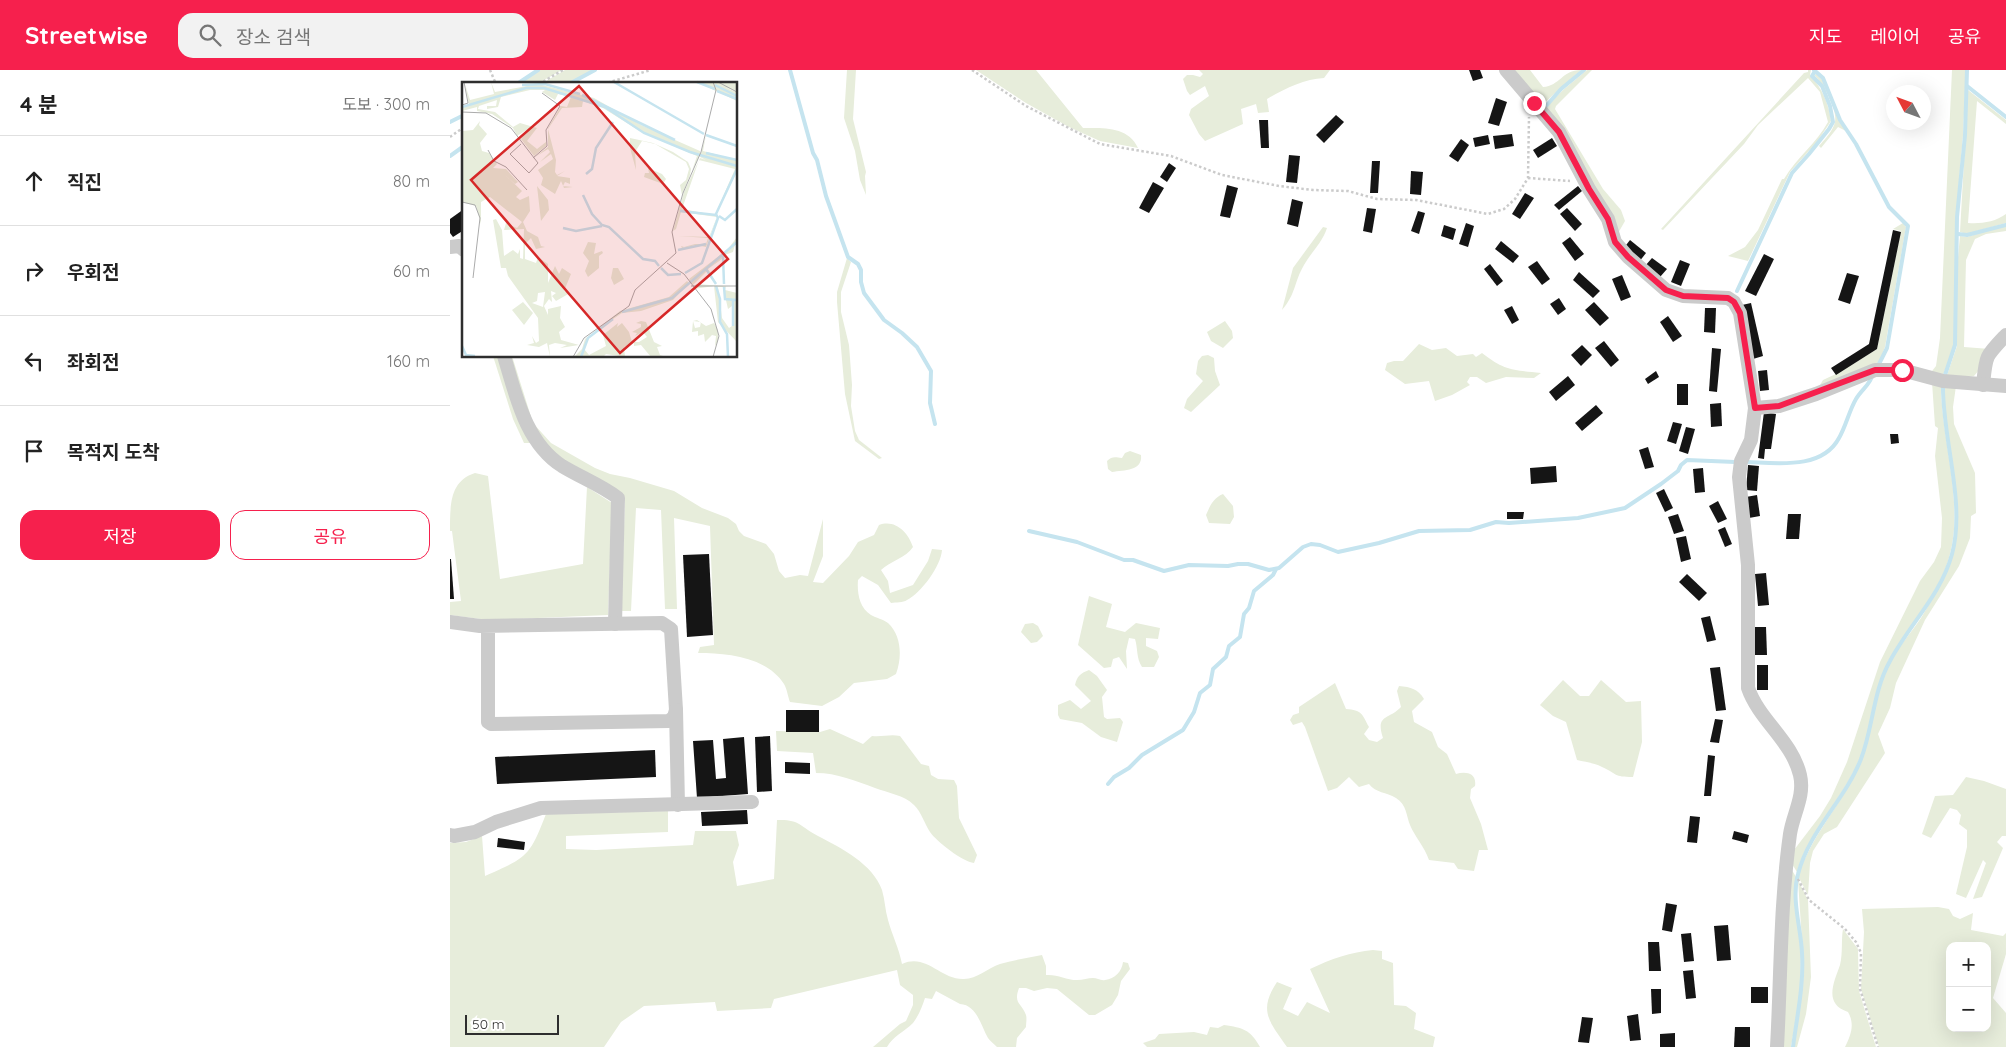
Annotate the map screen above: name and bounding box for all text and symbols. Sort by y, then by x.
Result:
search box [178,13,528,58]
text: Streetwise [25,20,148,50]
icon: search [196,21,224,49]
text: 장소 검색 [236,25,311,49]
text: 지도 [1809,25,1842,48]
text: 레이어 [1870,25,1920,48]
text: 공유 [1948,25,1981,48]
inset map [462,82,738,358]
north arrow [1886,85,1931,130]
text: 4 분 [20,91,58,117]
route end [1523,92,1546,115]
text: 도보 · 300 m [342,94,430,114]
icon: ahead [20,167,48,195]
text: 직진 [67,170,102,194]
text: 80 m [393,171,430,191]
icon: right [20,257,48,285]
text: 우회전 [67,260,119,284]
text: 60 m [393,261,430,281]
icon: left [20,347,48,375]
text: 좌회전 [67,350,119,374]
text: 160 m [387,351,430,371]
route start [1891,359,1914,382]
icon: arrive [20,437,48,465]
text: 목적지 도착 [67,440,160,464]
button: 저장 [20,510,220,560]
button: 공유 [230,510,430,560]
map controls [1946,942,1991,1032]
button: + [1946,942,1991,987]
button: − [1946,987,1991,1032]
scale bar [465,1012,559,1035]
text: 50 m [472,1015,505,1033]

